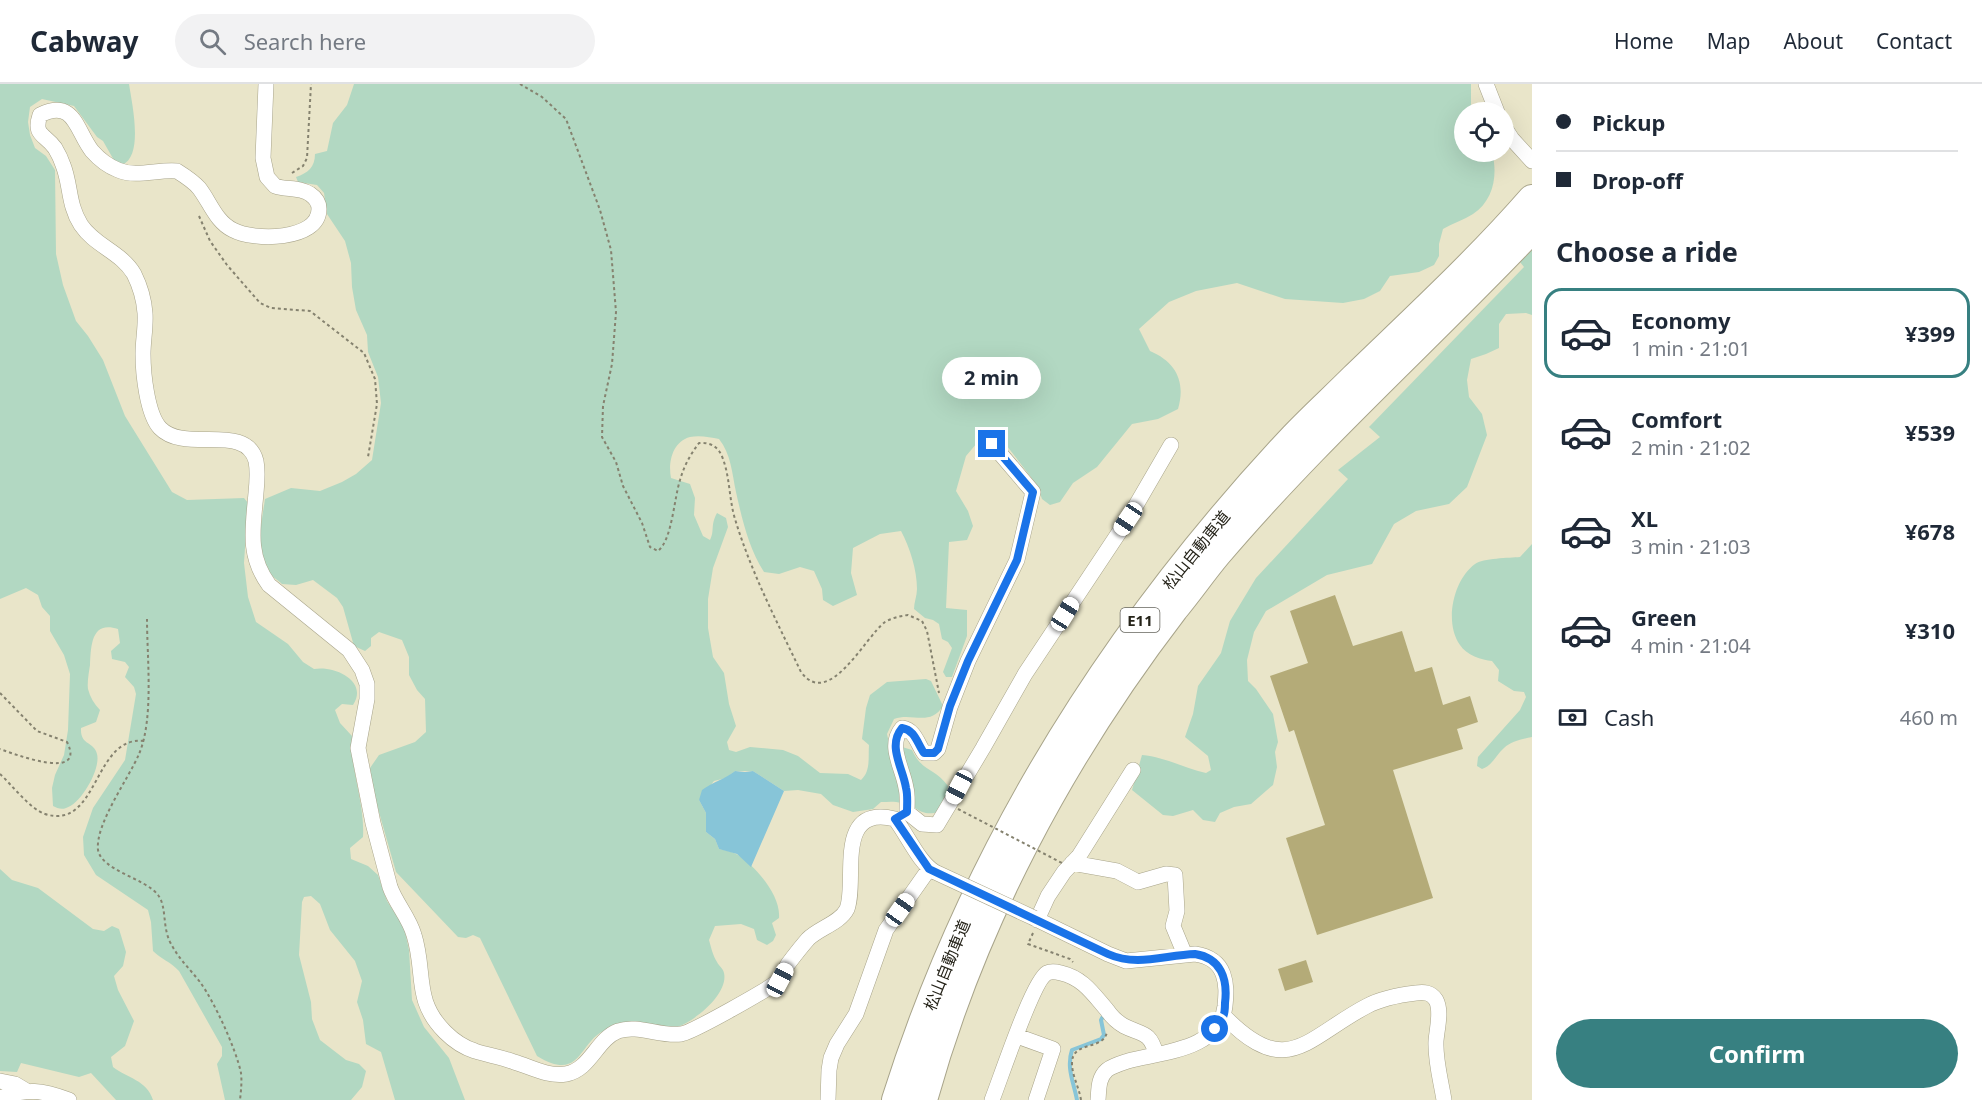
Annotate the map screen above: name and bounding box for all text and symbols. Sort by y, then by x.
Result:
search box [175,14,595,68]
text: Cabway [30,22,139,60]
icon: search [196,25,229,58]
text: Search here [244,26,366,56]
text: Home [1614,27,1674,55]
text: Map [1707,27,1750,55]
text: About [1783,27,1843,55]
text: Contact [1876,27,1952,55]
map controls [1454,102,1514,162]
button: locate [1454,102,1514,162]
text: Pickup [1592,107,1665,137]
text: Drop-off [1592,165,1683,195]
text: Choose a ride [1556,233,1738,270]
text: Economy [1631,305,1730,335]
icon: car [1559,306,1613,360]
text: ¥399 [1905,318,1955,348]
text: 1 min · 21:01 [1631,335,1751,362]
callout: 2 min [942,357,1042,399]
text: 2 min [964,364,1019,391]
text: Comfort [1631,404,1722,434]
icon: car [1559,405,1613,459]
text: ¥539 [1905,417,1955,447]
route end [978,430,1005,457]
text: 2 min · 21:02 [1631,434,1751,461]
car [1110,499,1146,539]
text: XL [1631,503,1658,533]
icon: car [1559,504,1613,558]
street label: 松山自動車道 [1157,506,1235,594]
text: ¥678 [1905,516,1955,546]
text: 3 min · 21:03 [1631,533,1751,560]
car [1048,594,1082,634]
text: Green [1631,602,1697,632]
icon: car [1559,603,1613,657]
road number: E11 [1120,608,1160,632]
text: ¥310 [1905,615,1955,645]
text: 4 min · 21:04 [1631,632,1751,659]
icon: cash [1556,701,1589,734]
text: Cash [1604,702,1654,732]
text: 460 m [1900,704,1958,731]
car [943,767,975,807]
car [882,890,918,930]
street label: 松山自動車道 [919,916,975,1014]
car [764,960,796,1000]
route start [1201,1015,1228,1042]
button: Confirm [1556,1019,1958,1088]

